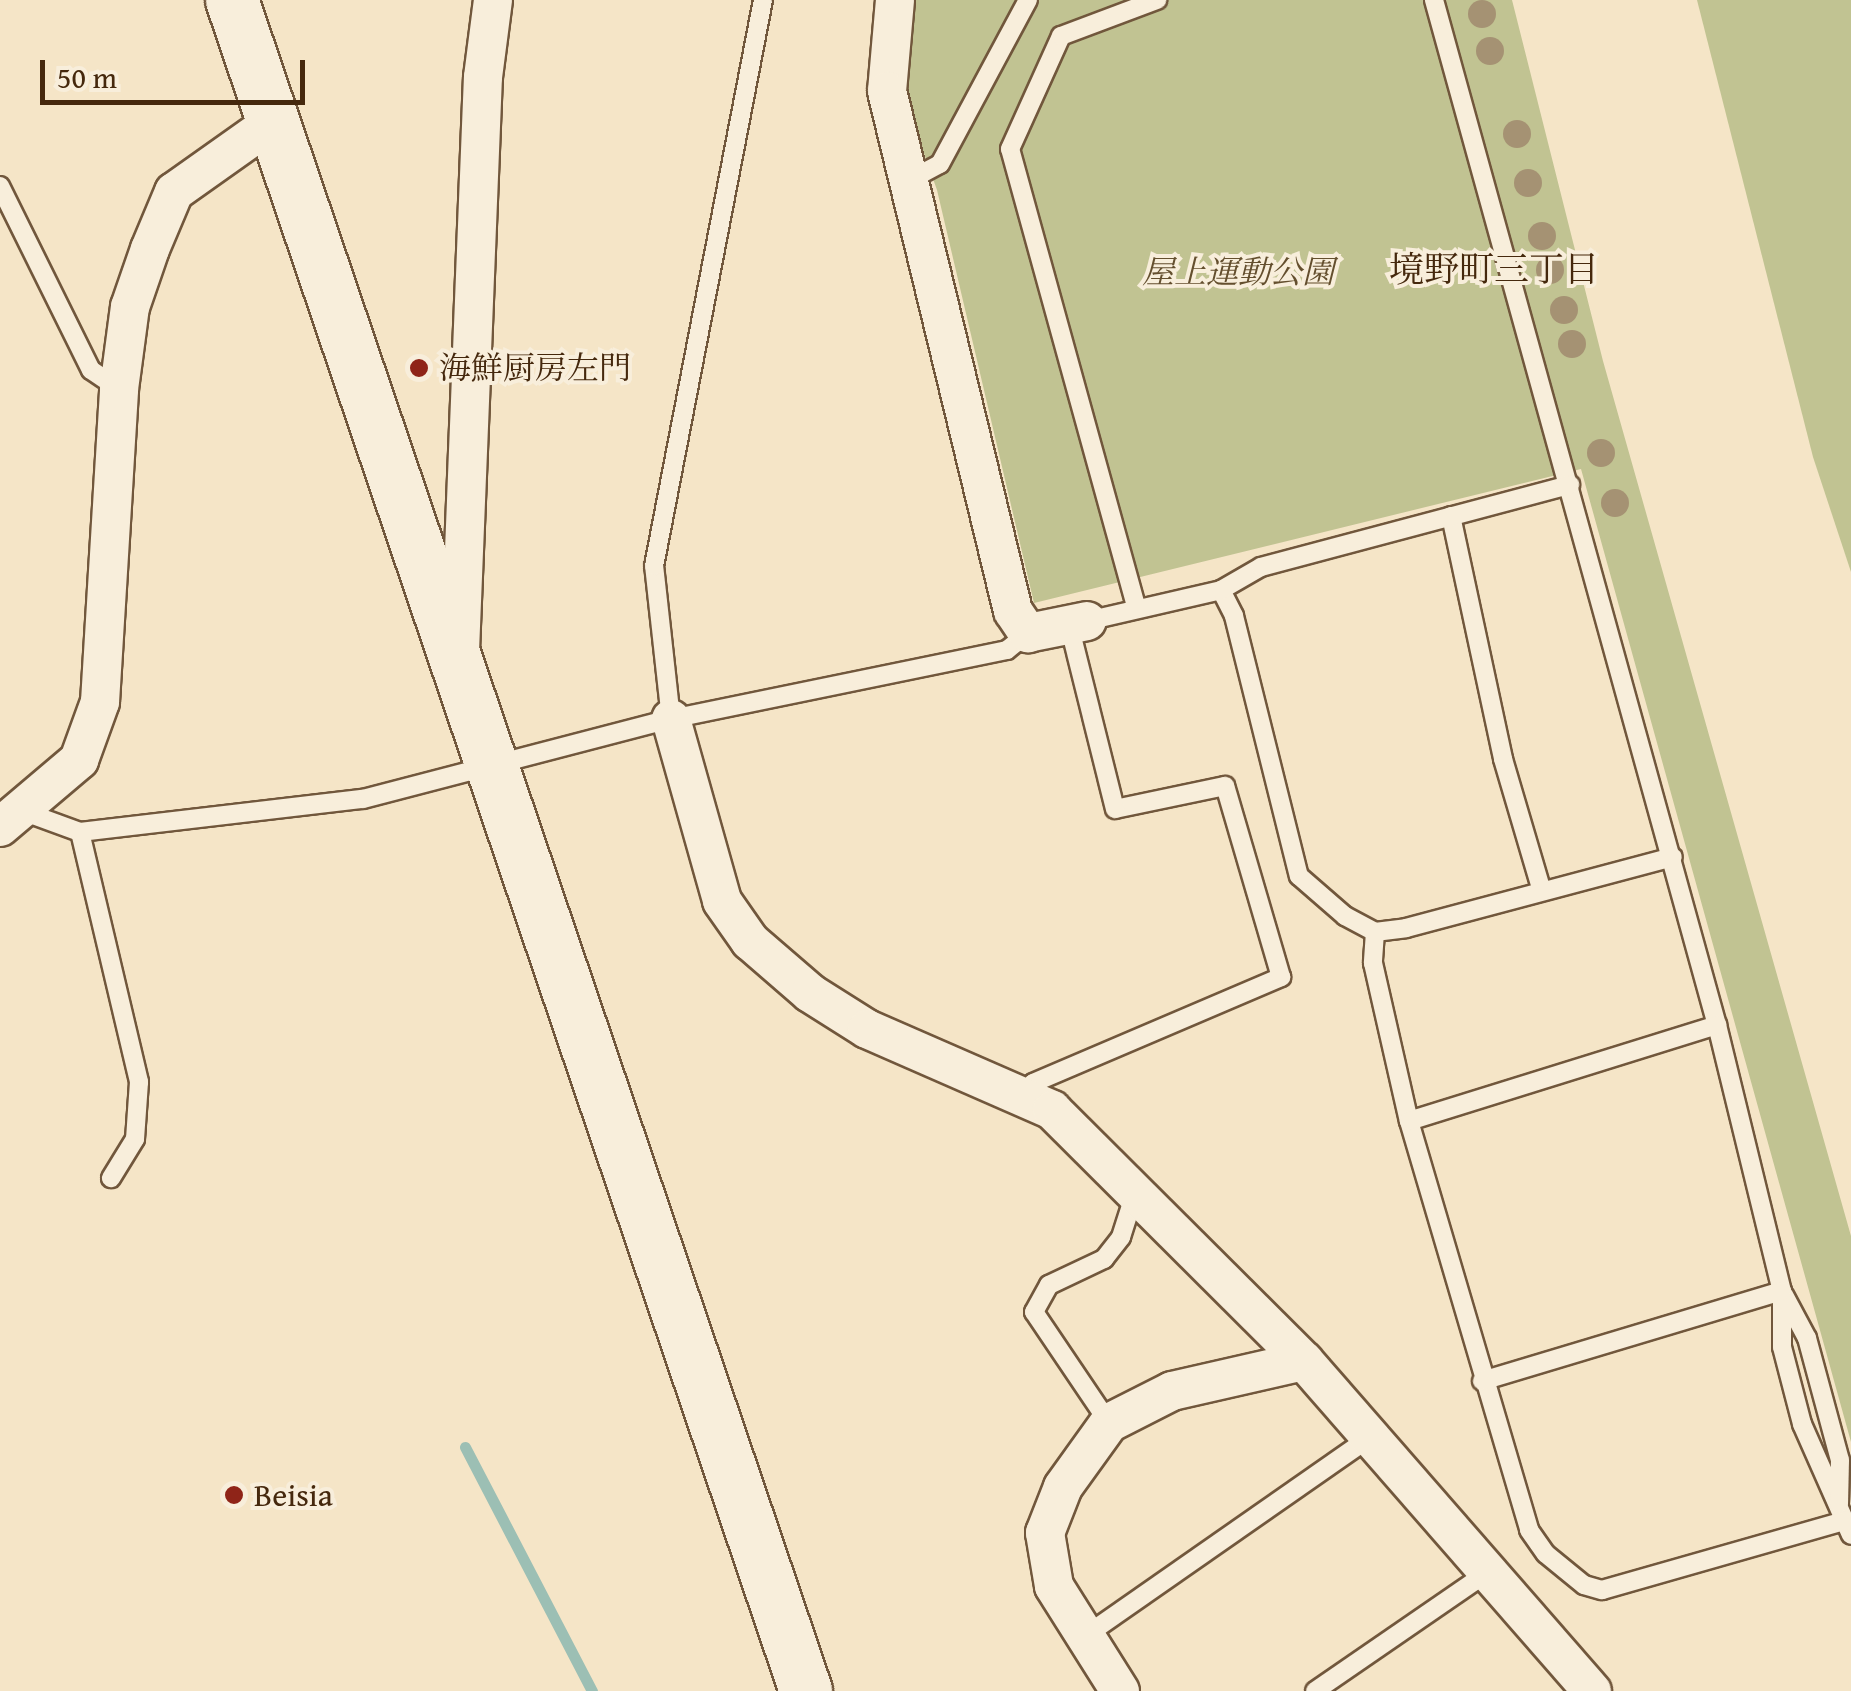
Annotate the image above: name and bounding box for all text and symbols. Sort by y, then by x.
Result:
scale bar [45,40,310,102]
text: 50 m [57,55,117,99]
district label: 境野町三丁目 [1389,248,1599,290]
park label: 屋上運動公園 [1142,253,1334,291]
place label: 海鮮厨房左門 [439,349,631,387]
marker: 海鮮厨房左門 [408,357,430,379]
place label: Beisia [254,1476,333,1514]
marker: Beisia [223,1484,245,1506]

